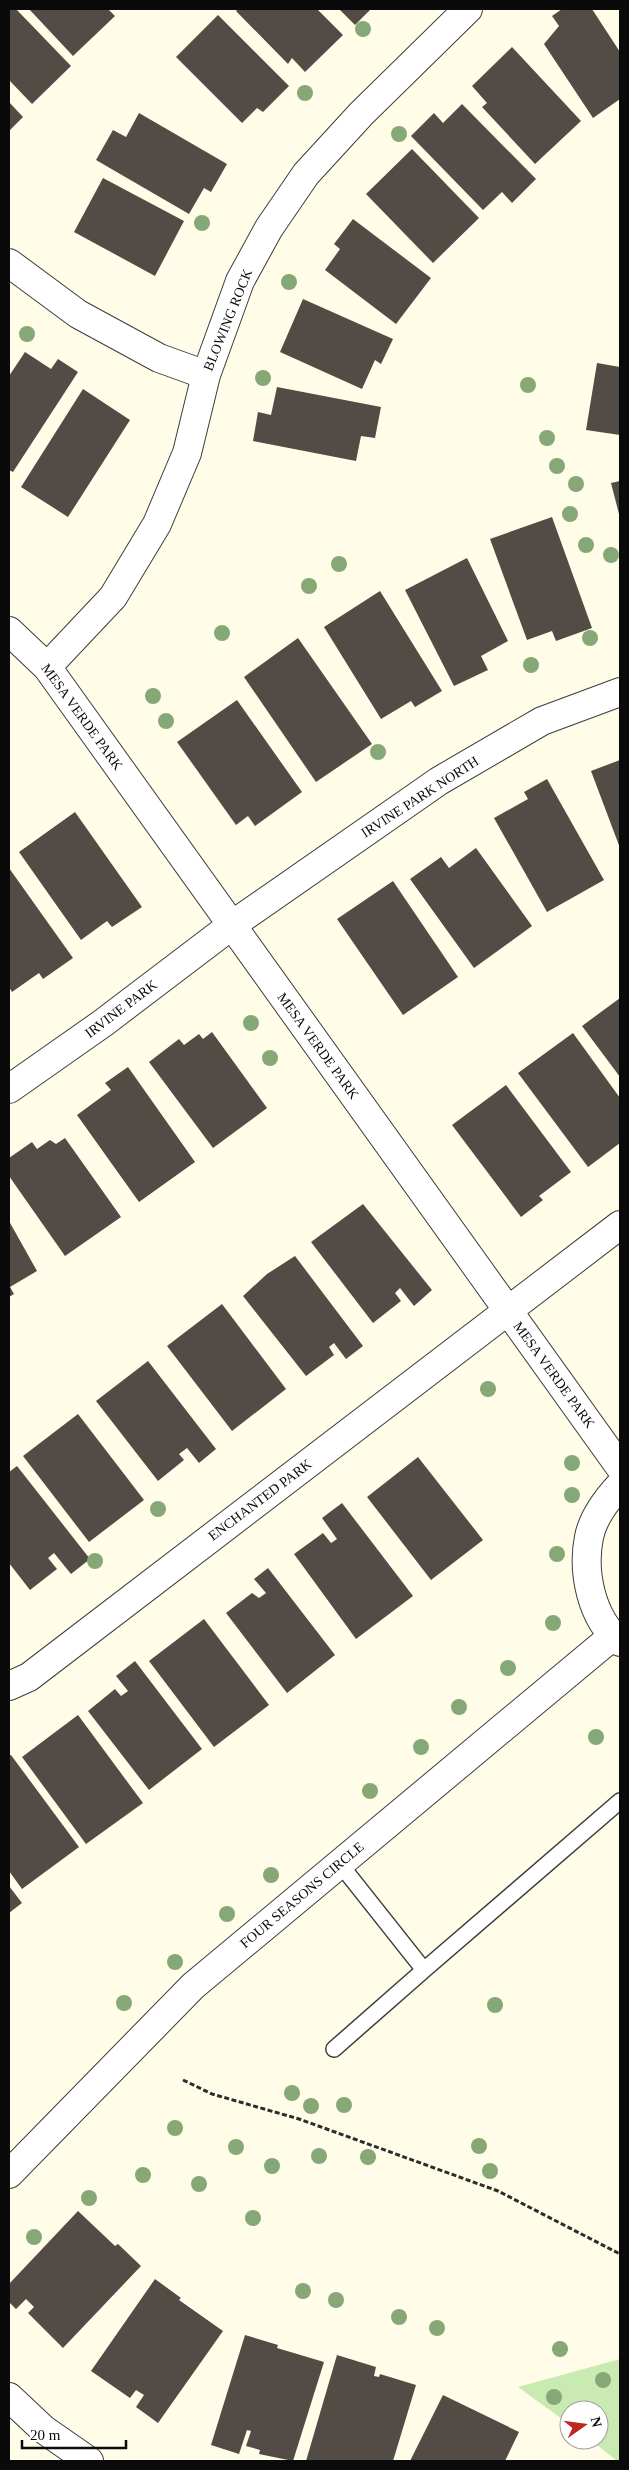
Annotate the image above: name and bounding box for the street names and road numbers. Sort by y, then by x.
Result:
street label: BLOWING ROCK [201,267,255,373]
street label: MESA VERDE PARK [38,661,126,773]
street label: IRVINE PARK NORTH [359,753,481,841]
street label: IRVINE PARK [82,977,160,1041]
street label: MESA VERDE PARK [274,990,362,1102]
street label: MESA VERDE PARK [510,1319,598,1431]
street label: ENCHANTED PARK [206,1456,314,1544]
street label: FOUR SEASONS CIRCLE [237,1839,367,1951]

